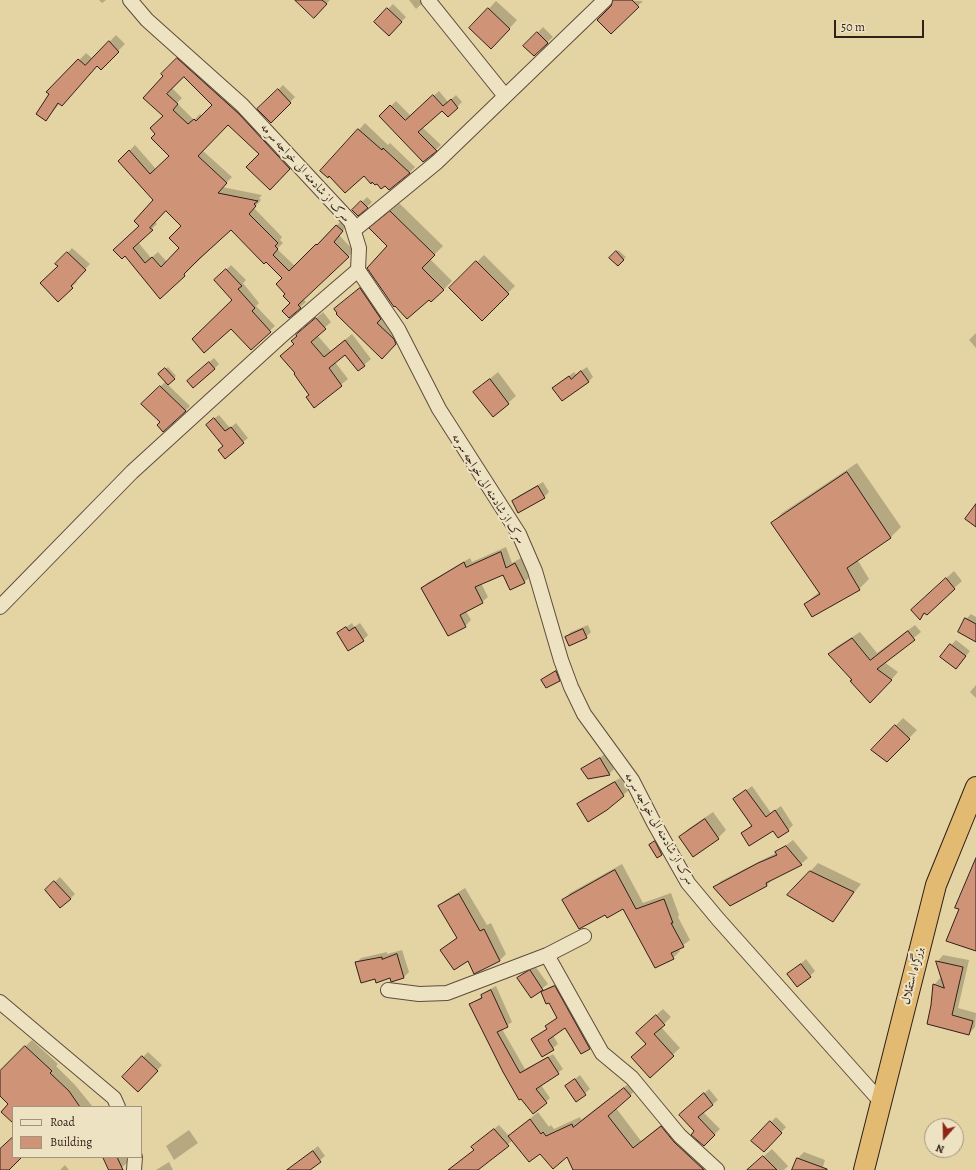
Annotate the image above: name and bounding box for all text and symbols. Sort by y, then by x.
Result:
scale bar [836,12,926,38]
text: 50 m [841,19,865,35]
street label: سرک از شادمنه الی خواجه سرمه [257,121,353,225]
street label: سرک از شادمنه الی خواجه سرمه [448,431,528,547]
street label: سرک از شادمنه الی خواجه سرمه [621,770,697,888]
street label: بزرگراه استقلال [899,946,927,1006]
legend [12,1106,142,1158]
text: Road [50,1114,75,1130]
north arrow [924,1118,964,1158]
text: Building [50,1134,92,1150]
text: N [934,1140,946,1157]

